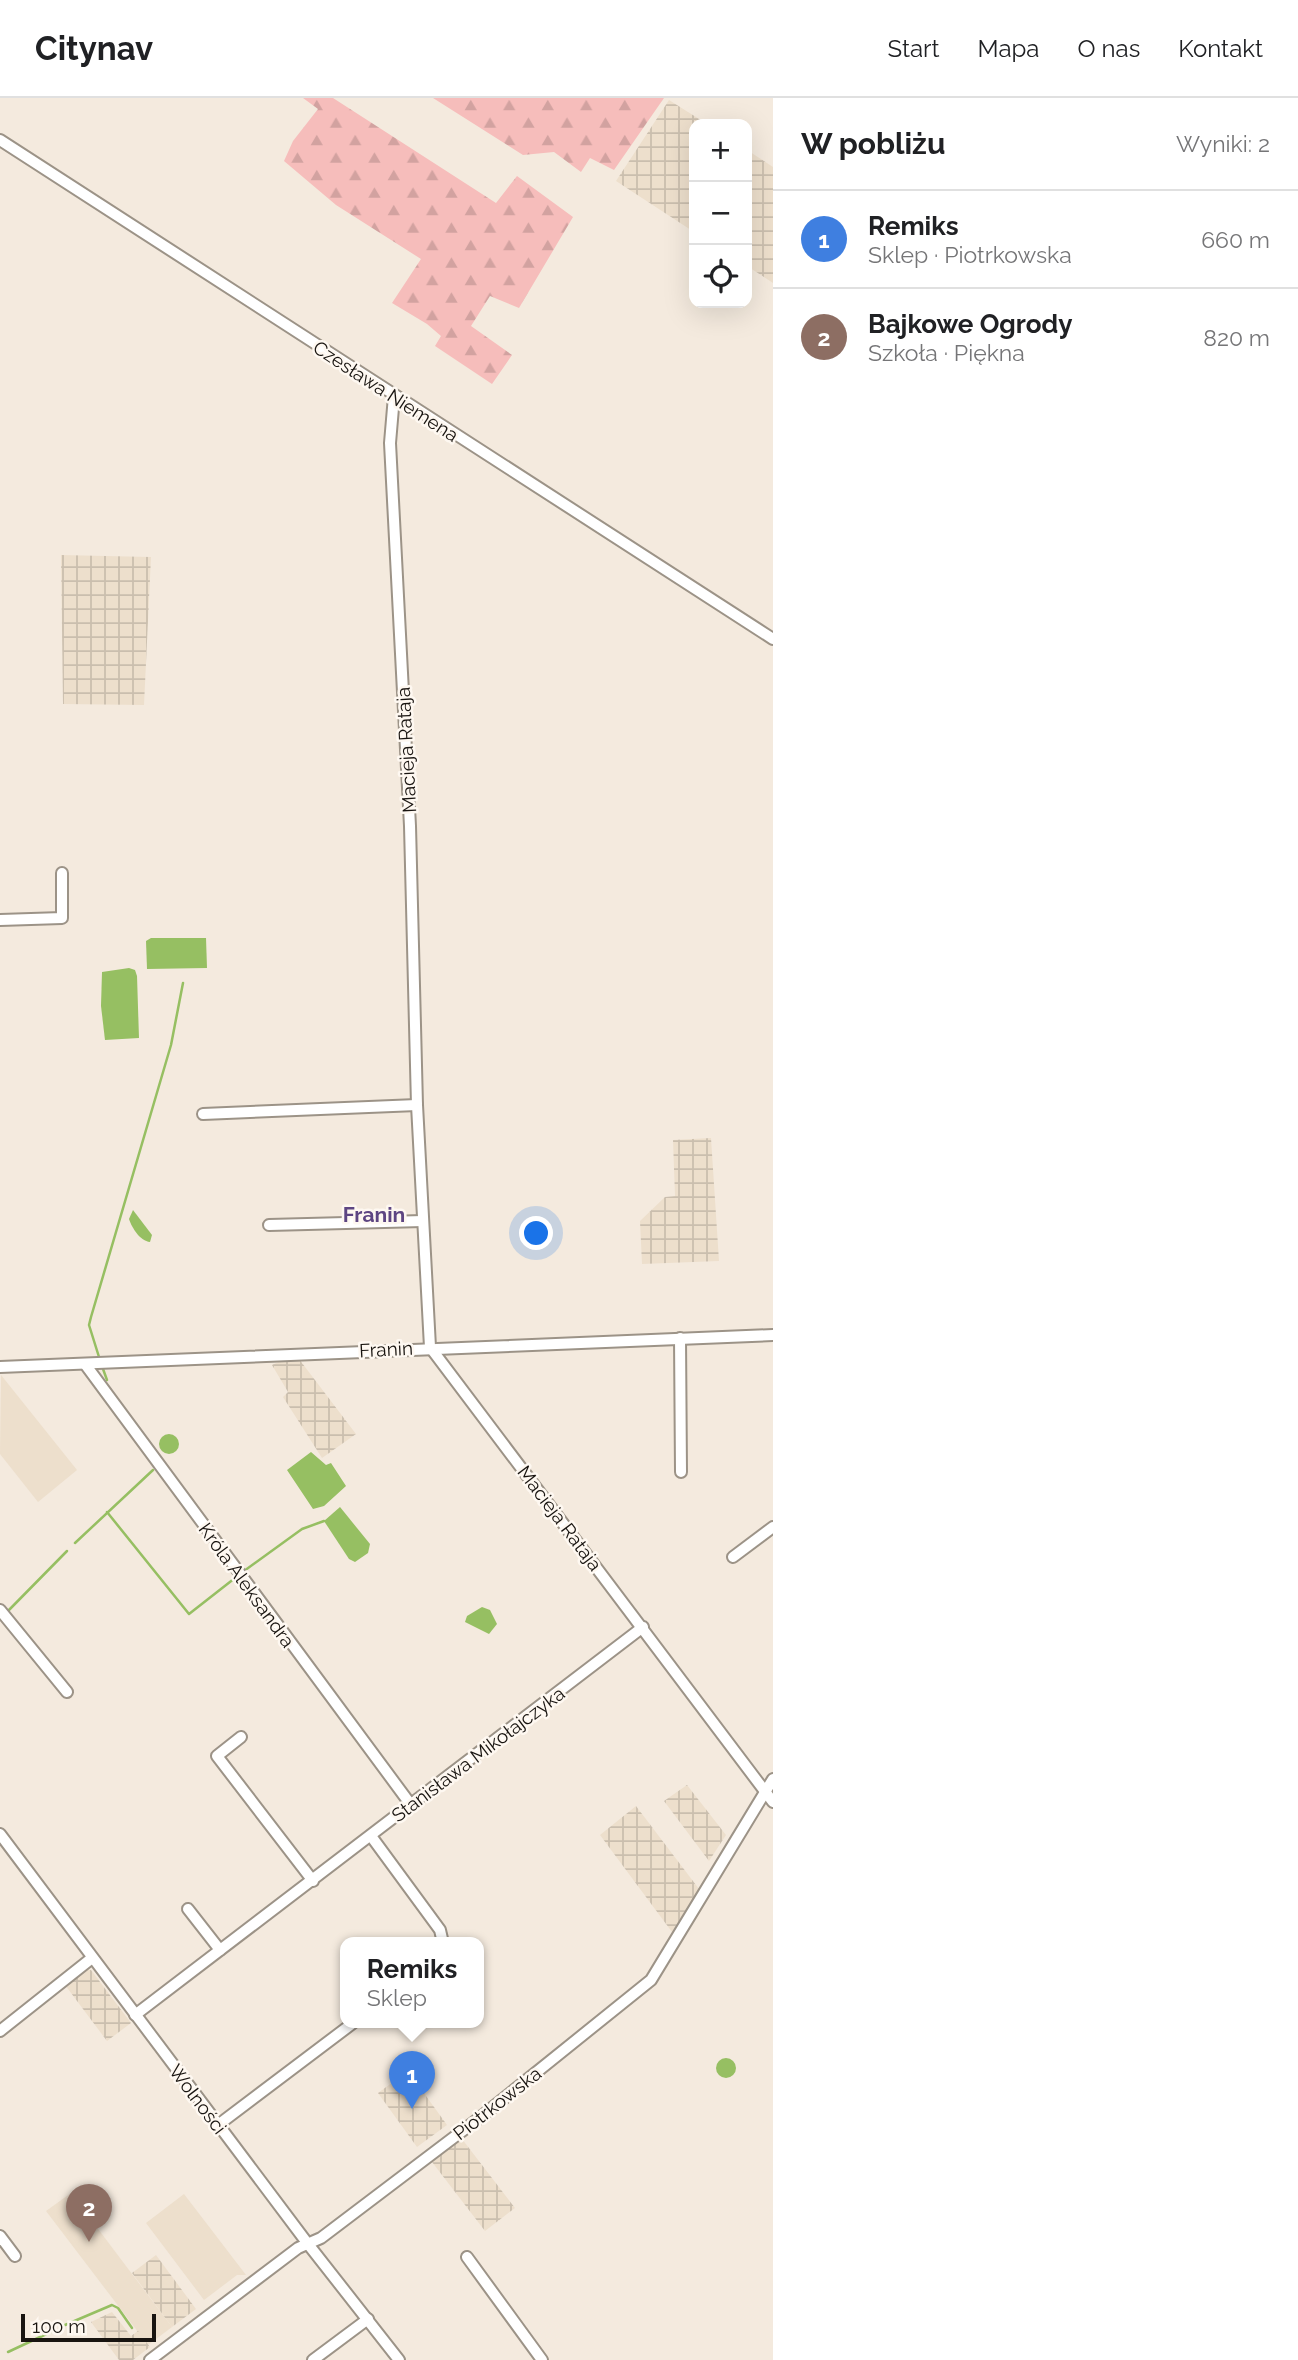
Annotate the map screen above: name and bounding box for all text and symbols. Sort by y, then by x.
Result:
text: Citynav [35,29,153,68]
text: Start [888,34,940,63]
text: Mapa [978,34,1039,63]
text: O nas [1077,34,1140,63]
text: Kontakt [1178,34,1263,63]
map controls [689,119,752,308]
button: + [689,119,752,182]
text: W pobliżu [801,126,945,161]
text: Wyniki: 2 [1176,130,1270,157]
button: − [689,182,752,245]
text: Remiks [868,211,959,241]
text: 1 [818,226,830,253]
text: 660 m [1201,226,1270,253]
text: Sklep · Piotrkowska [868,241,1072,268]
button: locate [689,245,752,308]
text: Bajkowe Ogrody [868,309,1072,339]
text: 2 [818,324,830,351]
text: 820 m [1203,324,1270,351]
street label: Czesława Niemena [309,336,463,446]
text: Szkoła · Piękna [868,339,1025,366]
street label: Macieja Rataja [392,687,420,813]
district label: Franin [343,1202,405,1227]
your location [519,1216,553,1250]
street label: Franin [359,1337,413,1361]
street label: Macieja Rataja [513,1461,607,1575]
street label: Króla Aleksandra [195,1519,299,1651]
street label: Stanisława Mikołajczyka [387,1682,569,1826]
popup [340,1937,484,2028]
text: Remiks [367,1954,457,1984]
text: Sklep [367,1984,427,2011]
pin: 1 [389,2051,435,2109]
street label: Wolności [165,2060,231,2138]
street label: Piotrkowska [449,2062,545,2144]
pin: 2 [66,2184,112,2242]
scale bar [21,2311,156,2343]
text: 100 m [32,2315,86,2337]

